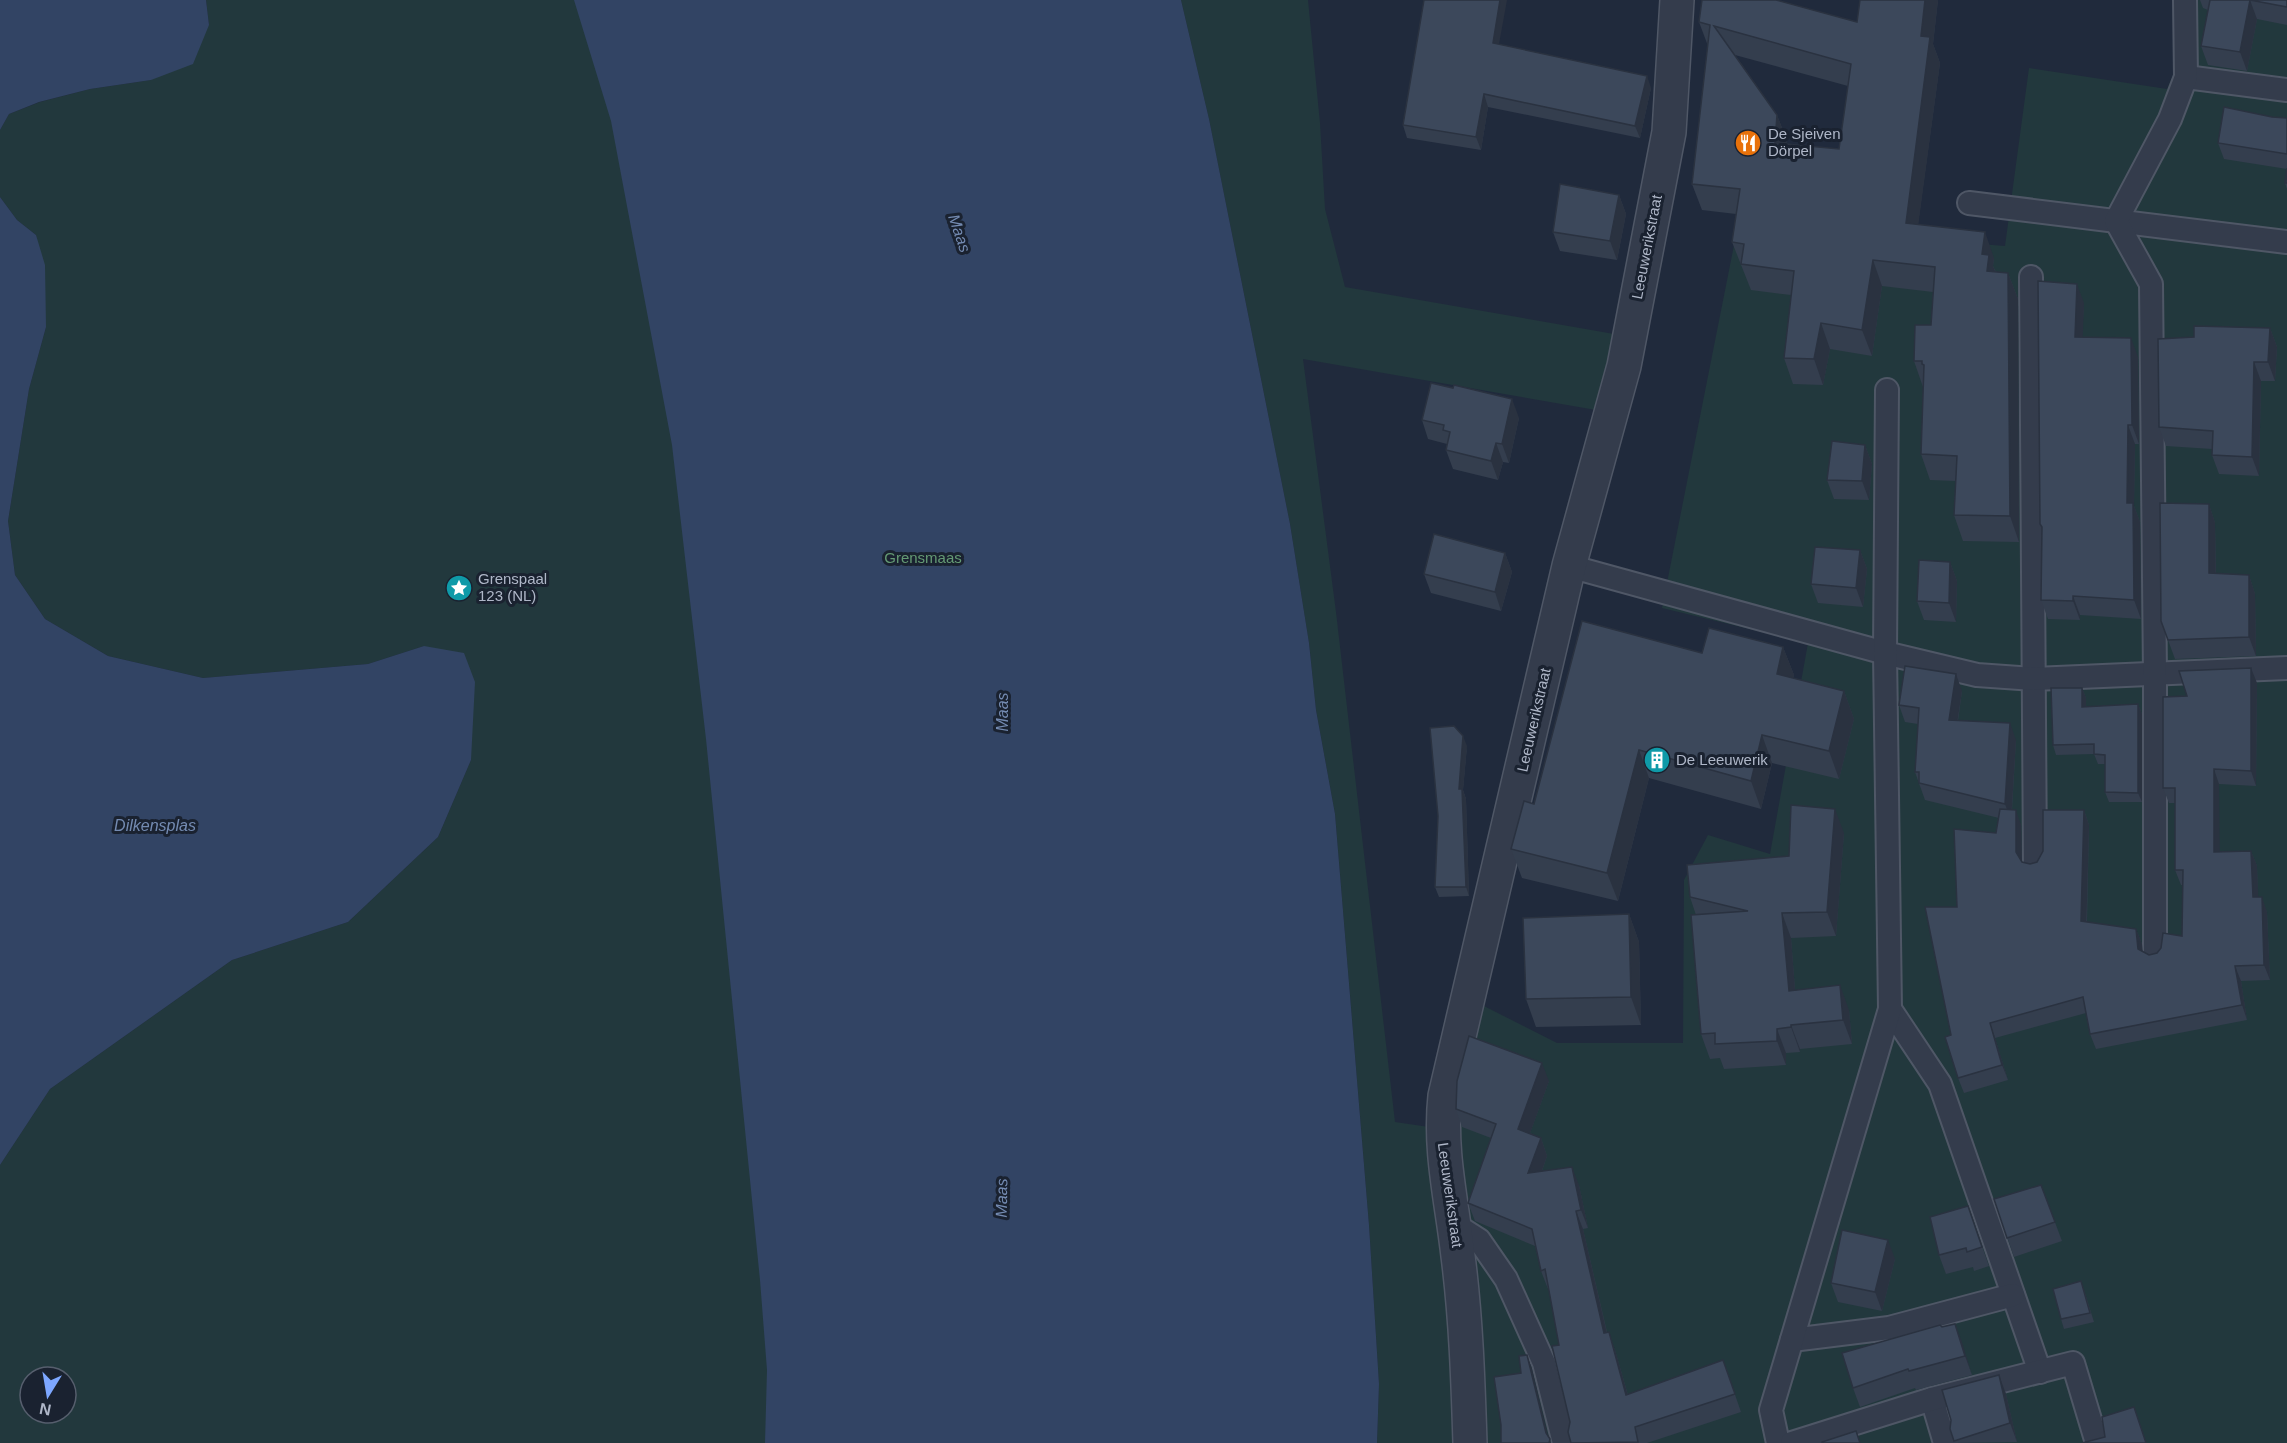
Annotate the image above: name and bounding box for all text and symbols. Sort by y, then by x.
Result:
place label: De Sjeiven Dörpel [1768,125,1841,159]
restaurant icon: De Sjeiven Dörpel [1733,128,1763,158]
street label: Leeuwerikstraat [1628,192,1665,300]
water label: Maas [945,212,974,254]
park label: Grensmaas [884,549,962,566]
place label: Grenspaal 123 (NL) [478,570,547,604]
place icon: Grenspaal 123 (NL) [444,573,474,603]
street label: Leeuwerikstraat [1513,666,1554,773]
water label: Maas [994,692,1011,732]
building icon: De Leeuwerik [1642,745,1672,775]
place label: De Leeuwerik [1676,751,1768,768]
water label: Dilkensplas [114,817,196,834]
street label: Leeuwerikstraat [1435,1141,1466,1249]
water label: Maas [993,1178,1010,1218]
north arrow [18,1365,78,1425]
text: N [38,1400,53,1419]

